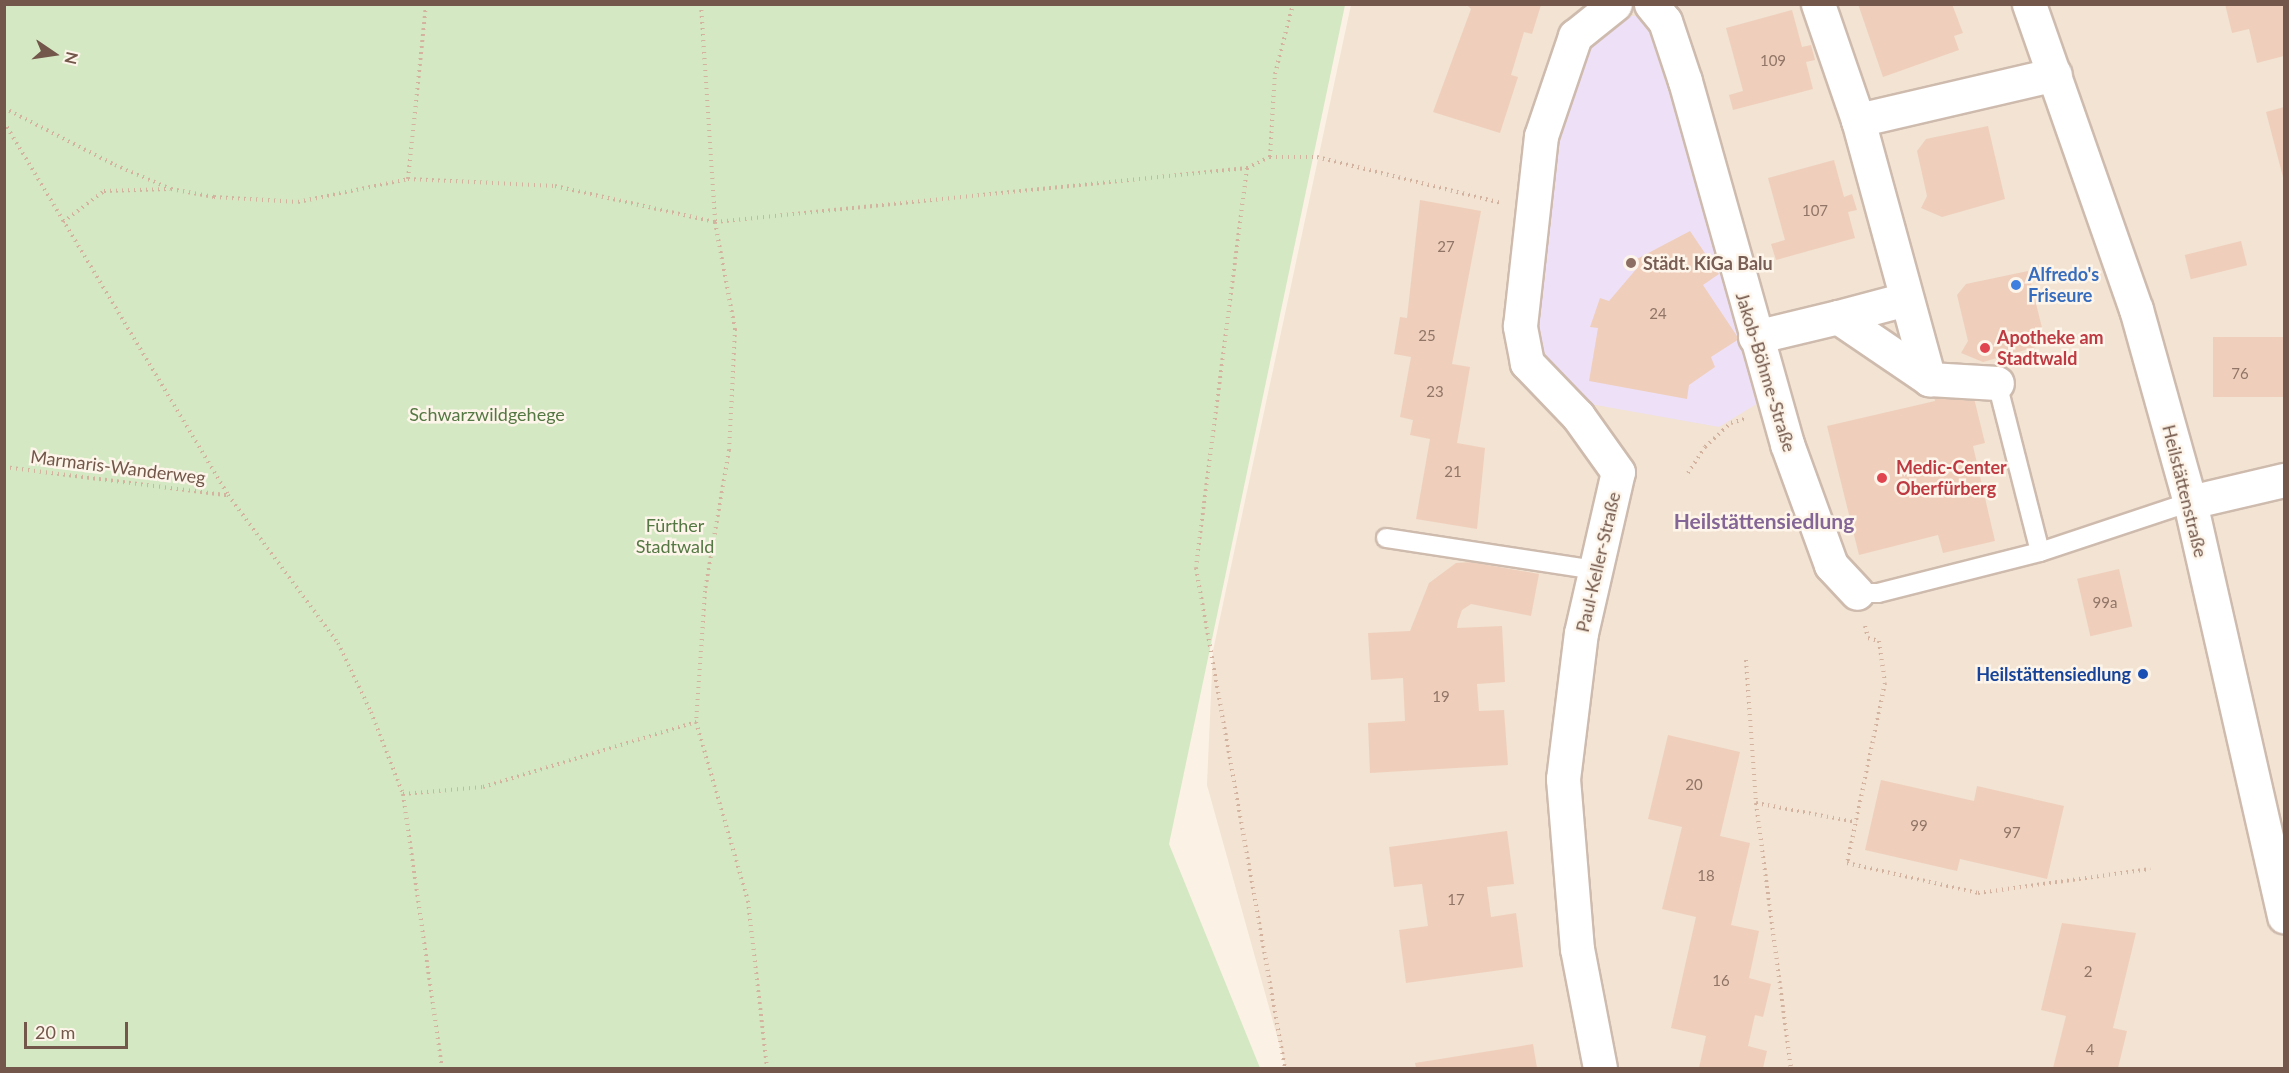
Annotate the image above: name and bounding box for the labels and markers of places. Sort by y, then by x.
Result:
place label: Städt. KiGa Balu [1643,252,1773,274]
marker: Städt. KiGa Balu [1624,256,1638,270]
place label: Alfredo's Friseure [2028,264,2099,306]
marker: Alfredo's Friseure [2009,278,2023,292]
place label: Apotheke am Stadtwald [1997,327,2104,370]
marker: Apotheke am Stadtwald [1978,341,1992,355]
place label: Medic-Center Oberfürberg [1896,457,2007,500]
marker: Medic-Center Oberfürberg [1873,469,1891,487]
place label: Heilstättensiedlung [1976,663,2131,685]
marker: Heilstättensiedlung [2136,667,2150,681]

